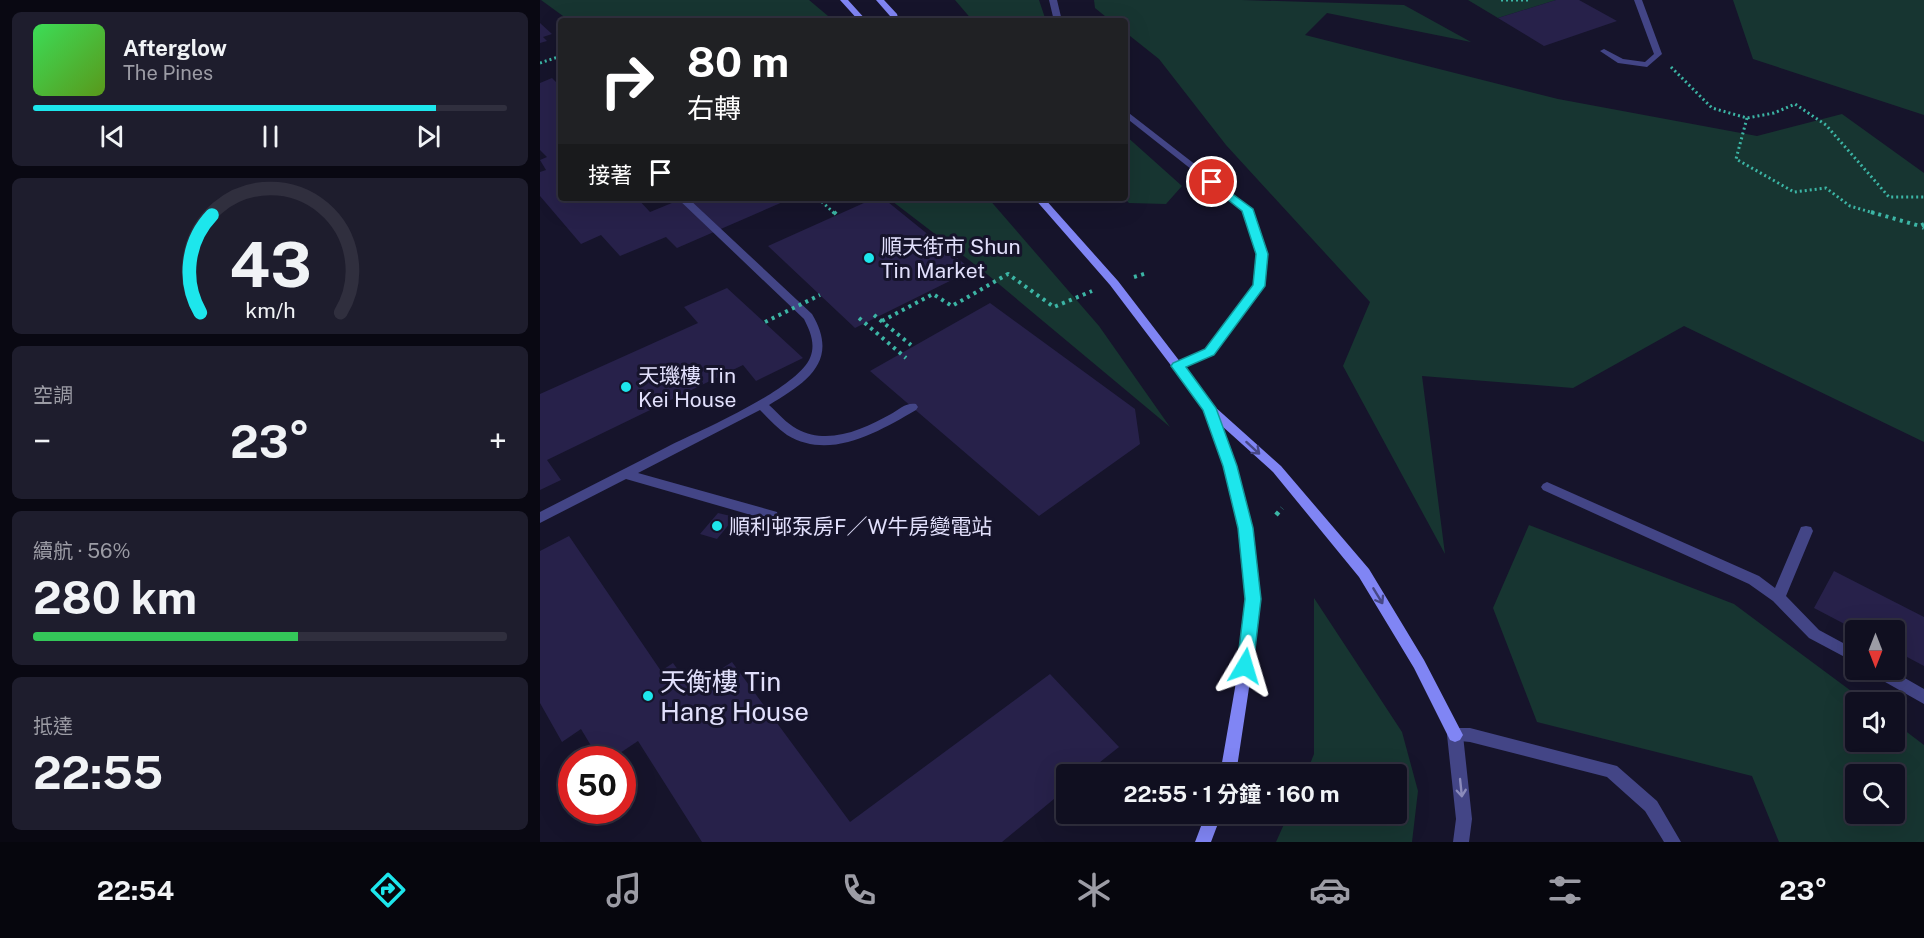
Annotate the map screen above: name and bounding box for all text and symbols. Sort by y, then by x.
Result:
text: Afterglow [123,35,227,61]
text: 80 m [687,37,789,86]
icon: right [588,42,666,120]
text: The Pines [123,61,213,85]
text: 右轉 [687,92,741,124]
icon: previous [96,120,129,153]
icon: pause [254,120,287,153]
icon: next [412,120,445,153]
icon: arrive [644,156,677,189]
pin [1186,156,1237,207]
text: 接著 [588,162,632,188]
icon: arrive [1195,165,1228,198]
text: 43 [229,228,311,301]
place label: 順天街市 Shun Tin Market [881,234,1021,283]
marker: 順天街市 Shun Tin Market [862,251,876,265]
text: km/h [245,298,295,323]
place label: 天璣樓 Tin Kei House [638,363,736,412]
marker: 天璣樓 Tin Kei House [619,380,633,394]
text: 空調 [33,383,73,407]
text: 23° [230,415,310,468]
text: − [33,422,51,460]
text: + [489,422,507,460]
one-way arrow [1245,440,1260,455]
place label: 順利邨泵房F／W牛房變電站 [729,514,993,539]
marker: 順利邨泵房F／W牛房變電站 [710,519,724,533]
text: 續航 · 56% [33,539,131,563]
text: 280 km [33,571,197,624]
one-way arrow [1372,587,1384,604]
north arrow [1845,620,1905,680]
map controls [1845,620,1905,824]
position arrow [1213,634,1277,698]
place label: 天衡樓 Tin Hang House [660,666,809,727]
marker: 天衡樓 Tin Hang House [641,689,655,703]
button: sound [1845,692,1905,752]
text: 抵達 [33,714,73,738]
text: 22:55 [33,746,163,799]
speed limit sign: 50 [558,746,636,824]
button: search [1845,764,1905,824]
one-way arrow [1456,778,1467,798]
text: 22:55 · 1 分鐘 · 160 m [1124,781,1339,807]
icon: directions [367,869,409,911]
icon: music [603,869,645,911]
icon: phone [838,869,880,911]
icon: climate [1073,869,1115,911]
icon: car [1309,869,1351,911]
icon: filters [1544,869,1586,911]
text: 22:54 [97,874,174,906]
text: 23° [1779,874,1827,906]

